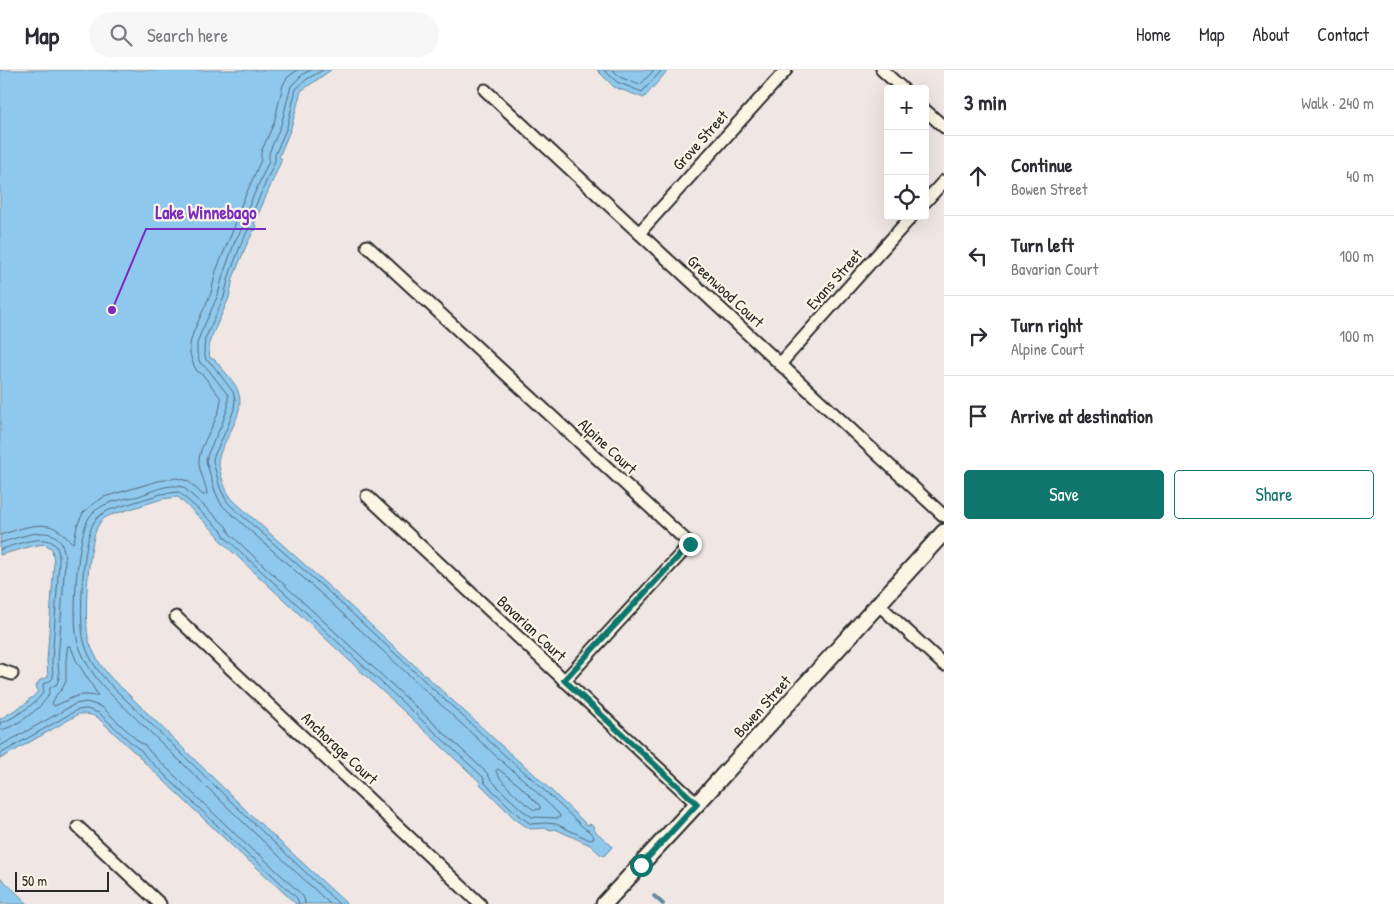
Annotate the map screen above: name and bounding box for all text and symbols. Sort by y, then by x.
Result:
search box [89,12,439,57]
text: Map [25,19,59,51]
icon: search [107,21,135,49]
text: Search here [147,22,228,48]
text: Home [1136,22,1171,47]
text: Map [1199,22,1224,47]
text: About [1252,22,1289,47]
text: Contact [1317,22,1369,47]
map controls [884,85,929,220]
button: + [884,85,929,130]
text: 3 min [964,88,1007,117]
text: Walk · 240 m [1301,92,1374,114]
street label: Grove Street [667,105,733,175]
button: − [884,130,929,175]
text: Continue [1011,152,1072,178]
icon: ahead [964,162,992,190]
text: 40 m [1346,165,1374,187]
button: locate [884,175,929,220]
text: Bowen Street [1011,178,1088,200]
callout: Lake Winnebago [146,196,266,229]
text: Lake Winnebago [156,200,257,226]
text: Turn left [1011,232,1074,258]
icon: left [964,242,992,270]
street label: Evans Street [801,244,867,314]
text: 100 m [1339,245,1374,267]
street label: Greenwood Court [683,250,769,333]
text: Bavarian Court [1011,258,1098,280]
text: Turn right [1011,312,1082,338]
icon: right [964,322,992,350]
text: 100 m [1339,325,1374,347]
text: Alpine Court [1011,338,1084,360]
icon: arrive [964,402,992,430]
text: Arrive at destination [1011,403,1153,429]
street label: Alpine Court [574,413,643,479]
button: Save [964,470,1164,519]
button: Share [1174,470,1374,519]
route end [679,533,702,556]
street label: Bavarian Court [493,590,572,666]
street label: Bowen Street [728,670,796,742]
street label: Anchorage Court [297,707,383,790]
route start [630,854,653,877]
scale bar [15,869,109,892]
text: 50 m [22,871,47,890]

